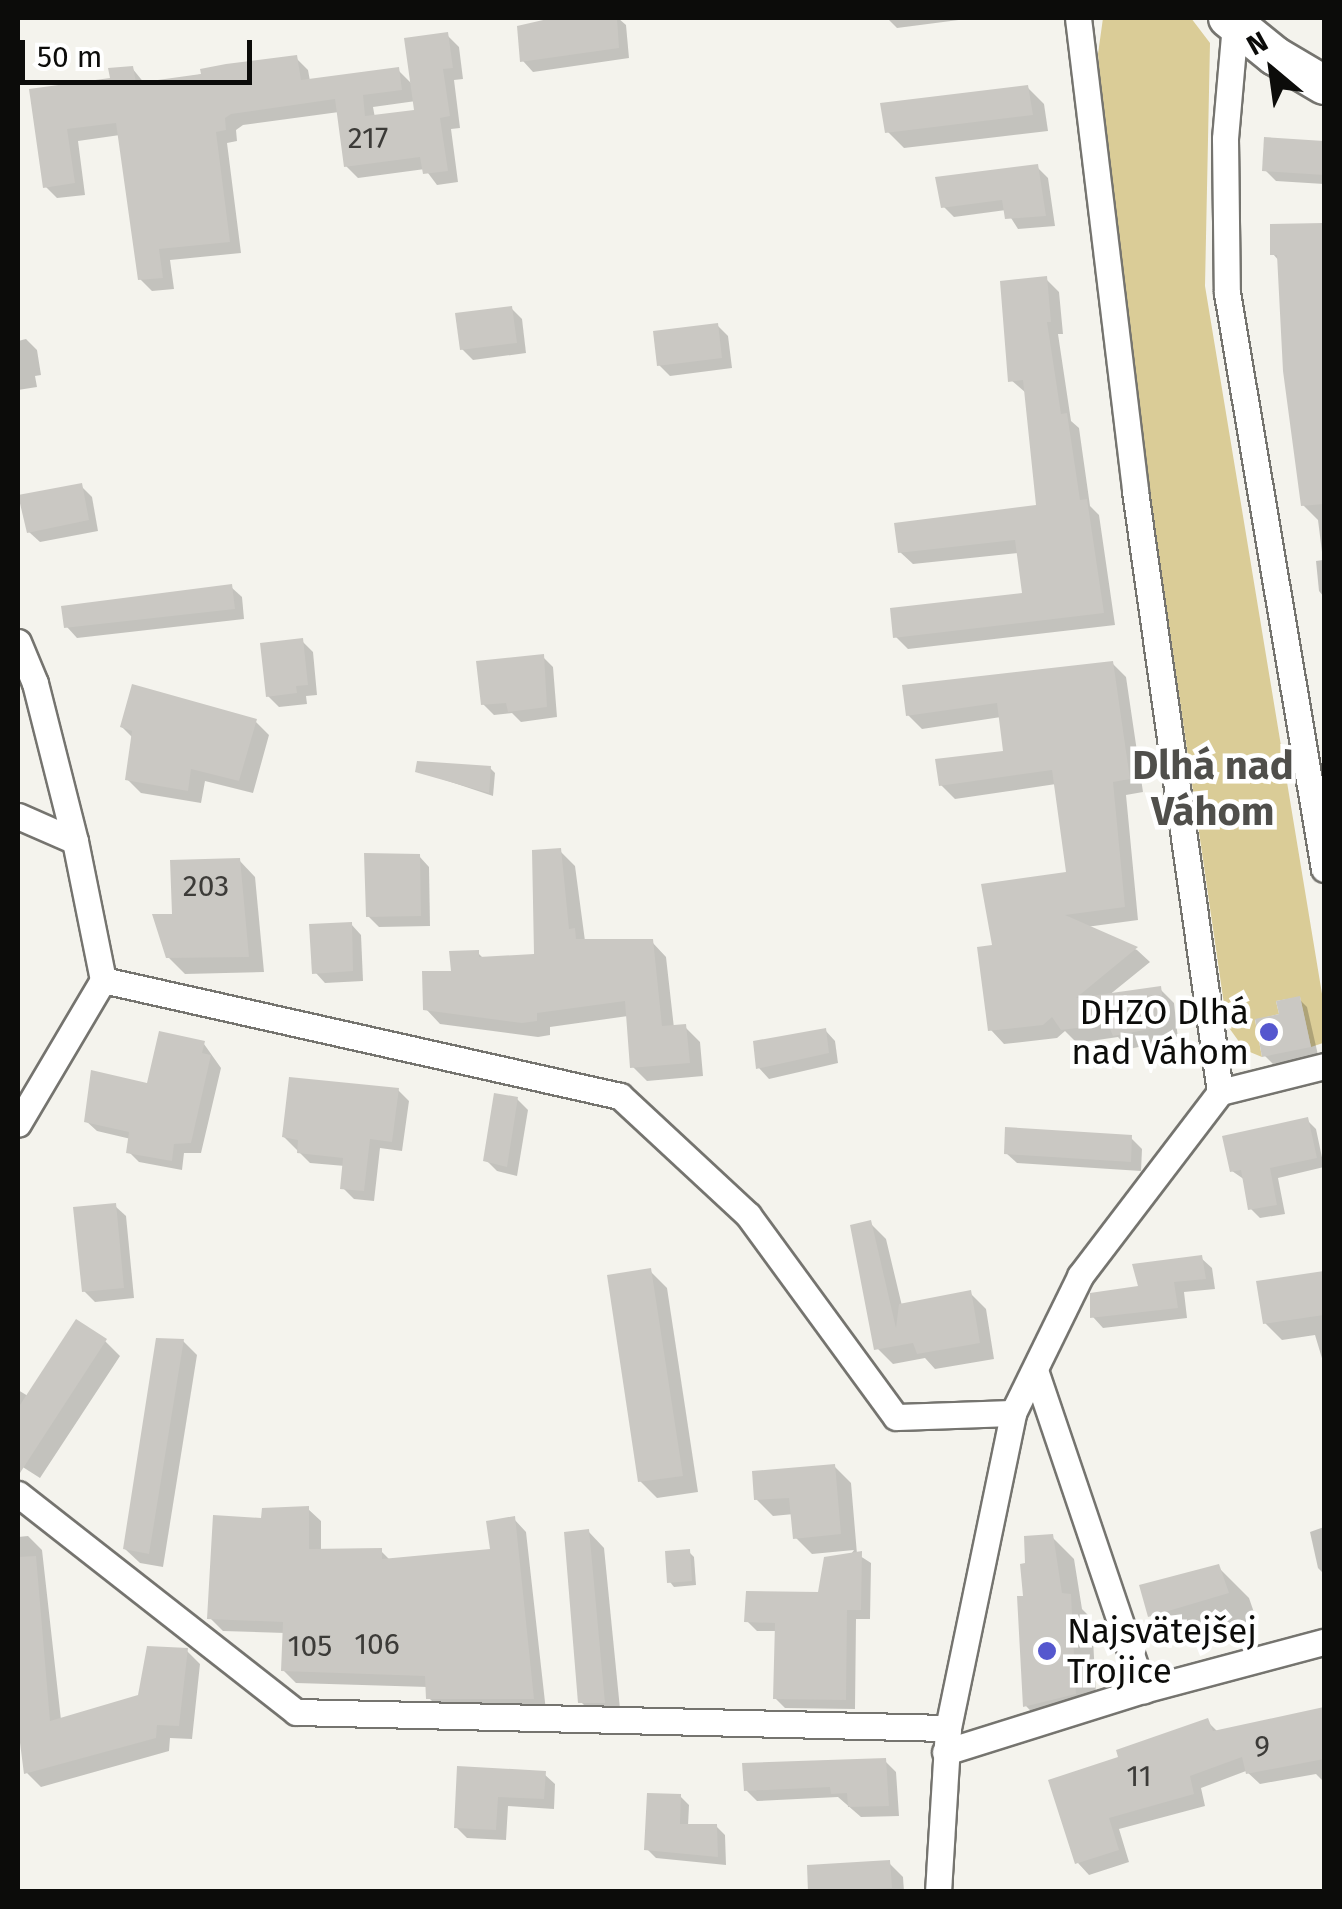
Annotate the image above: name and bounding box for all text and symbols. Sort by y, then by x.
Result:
scale bar [25,20,258,82]
north arrow [1222,20,1322,120]
text: N [1241,24,1273,62]
text: 50 m [37,39,102,75]
house number: 217 [348,120,388,156]
district label: Dlhá nad Váhom [1132,742,1294,836]
house number: 203 [183,868,229,904]
place label: DHZO Dlhá nad Váhom [1071,991,1249,1073]
marker: DHZO Dlhá nad Váhom [1258,1021,1280,1043]
place label: Najsvätejšej Trojice [1067,1610,1257,1692]
house number: 106 [354,1626,400,1662]
house number: 105 [288,1628,332,1664]
marker: Najsvätejšej Trojice [1036,1640,1058,1662]
house number: 9 [1254,1728,1270,1764]
house number: 11 [1126,1758,1152,1794]

